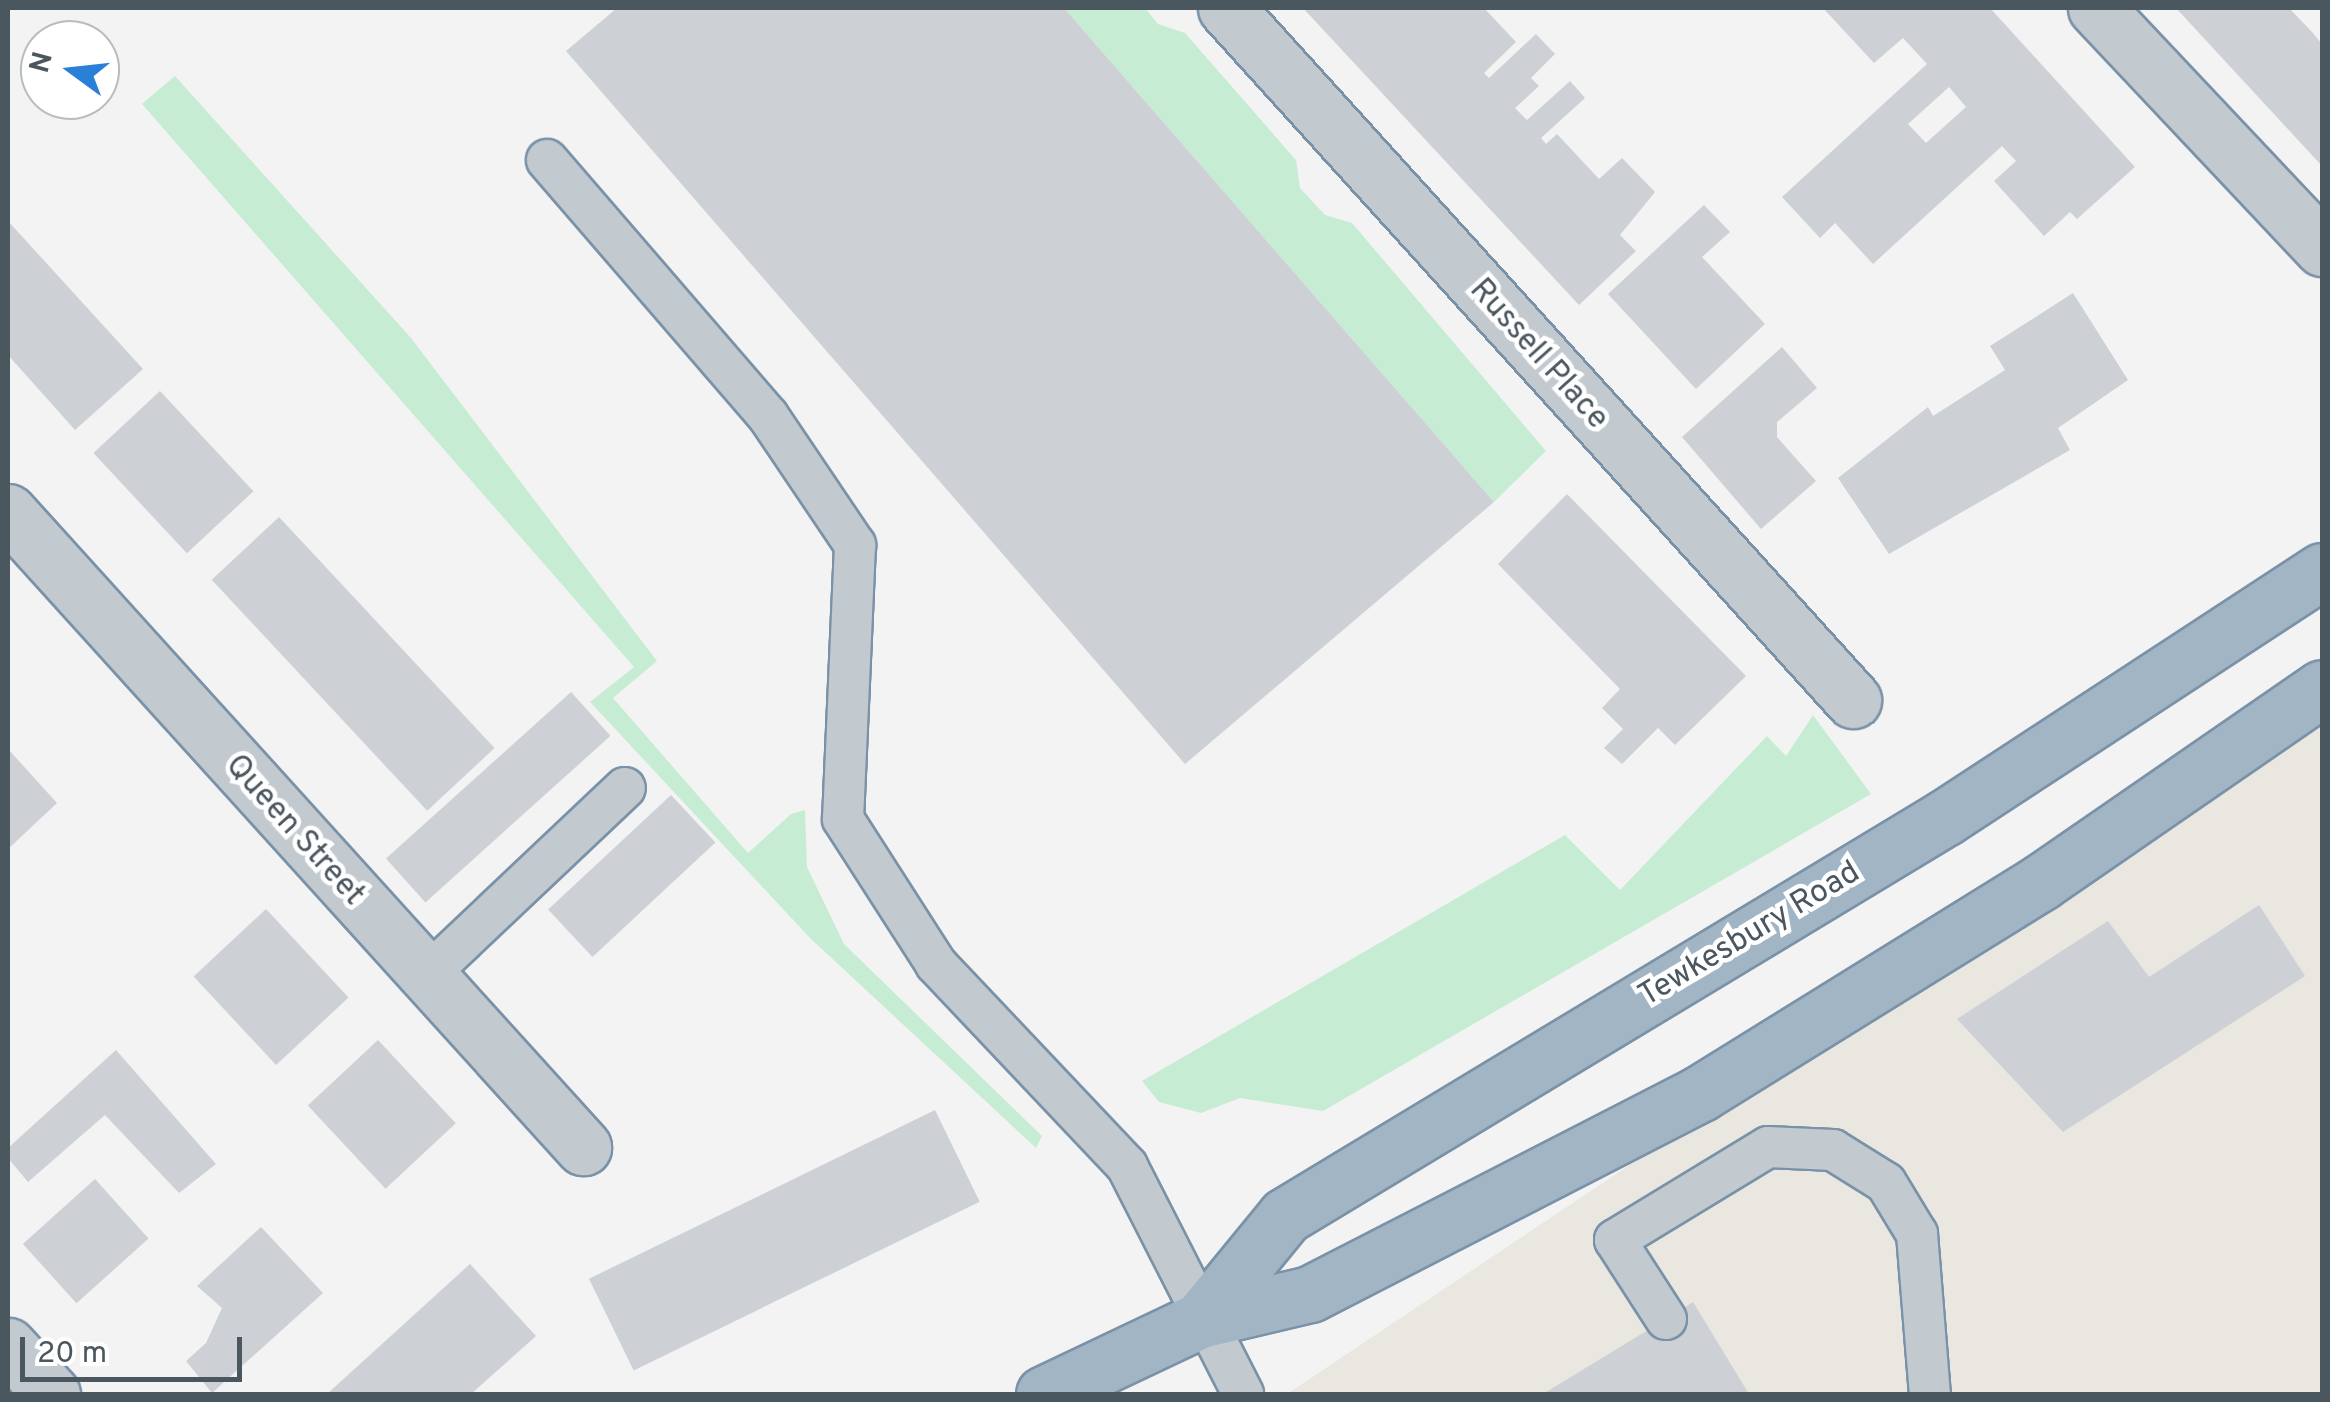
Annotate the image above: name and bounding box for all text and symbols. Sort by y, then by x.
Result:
north arrow [20,20,120,120]
text: N [23,48,63,77]
street label: Russell Place [1460,272,1616,438]
street label: Queen Street [216,747,372,915]
street label: Tewkesbury Road [1633,854,1867,1016]
scale bar [25,1317,248,1379]
text: 20 m [37,1336,107,1373]

